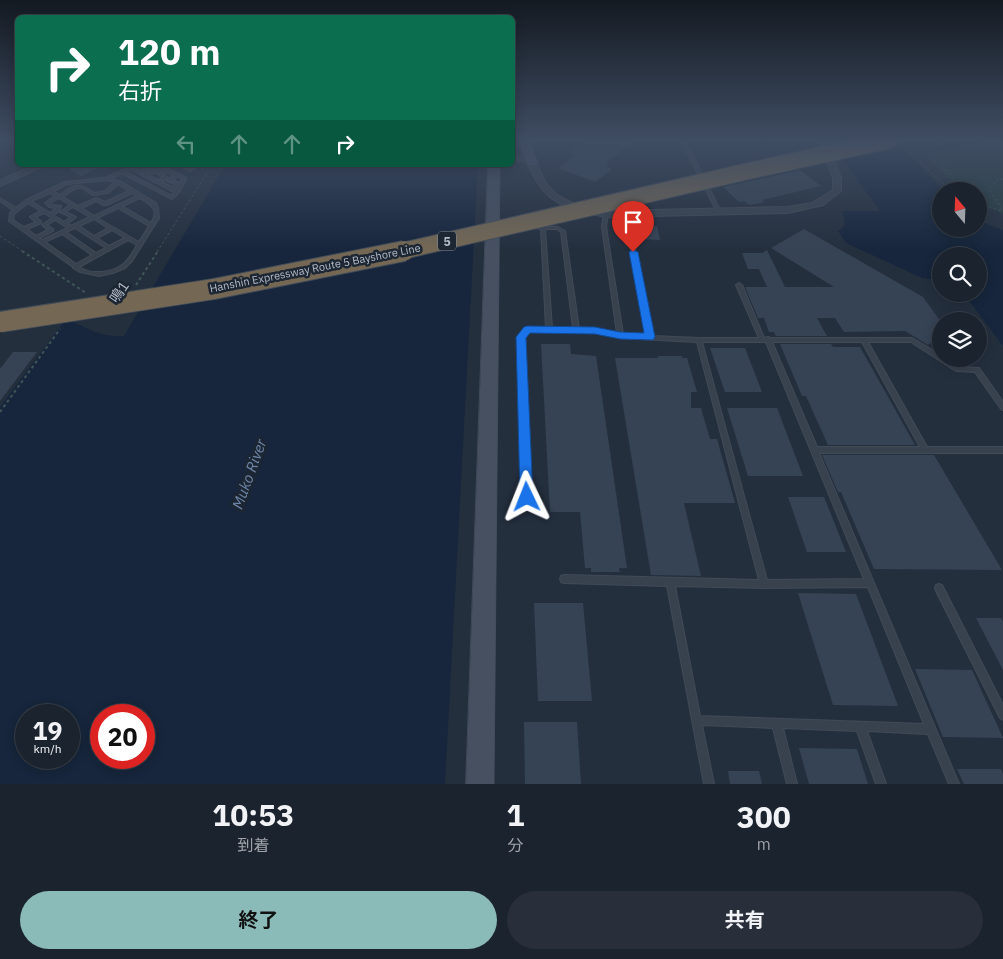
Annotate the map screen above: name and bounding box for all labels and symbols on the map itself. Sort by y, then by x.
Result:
north arrow [932,182,988,238]
pin [612,201,654,252]
road number: 5 [438,232,456,250]
street label: Hanshin Expressway Route 5 Bayshore Line [208,241,422,295]
street label: 鳴1 [105,278,133,306]
water label: Muko River [228,436,271,512]
position arrow [500,470,552,522]
speed limit sign: 20 [90,704,155,769]

